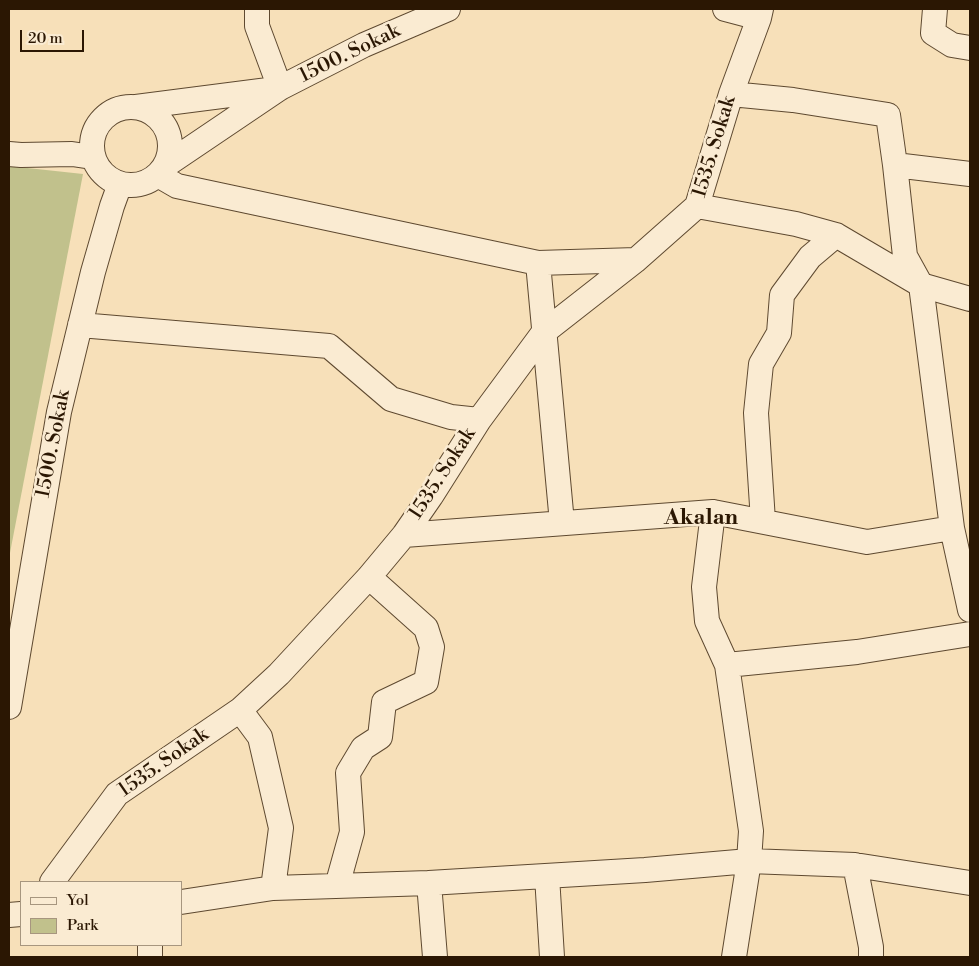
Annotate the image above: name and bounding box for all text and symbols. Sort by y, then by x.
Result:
street label: 1500. Sokak [296,19,404,89]
scale bar [22,20,86,52]
text: 20 m [28,29,63,48]
street label: 1535. Sokak [688,93,742,201]
street label: 1500. Sokak [32,388,76,500]
street label: 1535. Sokak [404,424,482,524]
district label: Akalan [664,506,738,532]
street label: 1535. Sokak [114,723,214,803]
legend [20,881,182,946]
text: Yol [67,891,89,910]
text: Park [67,916,98,935]

